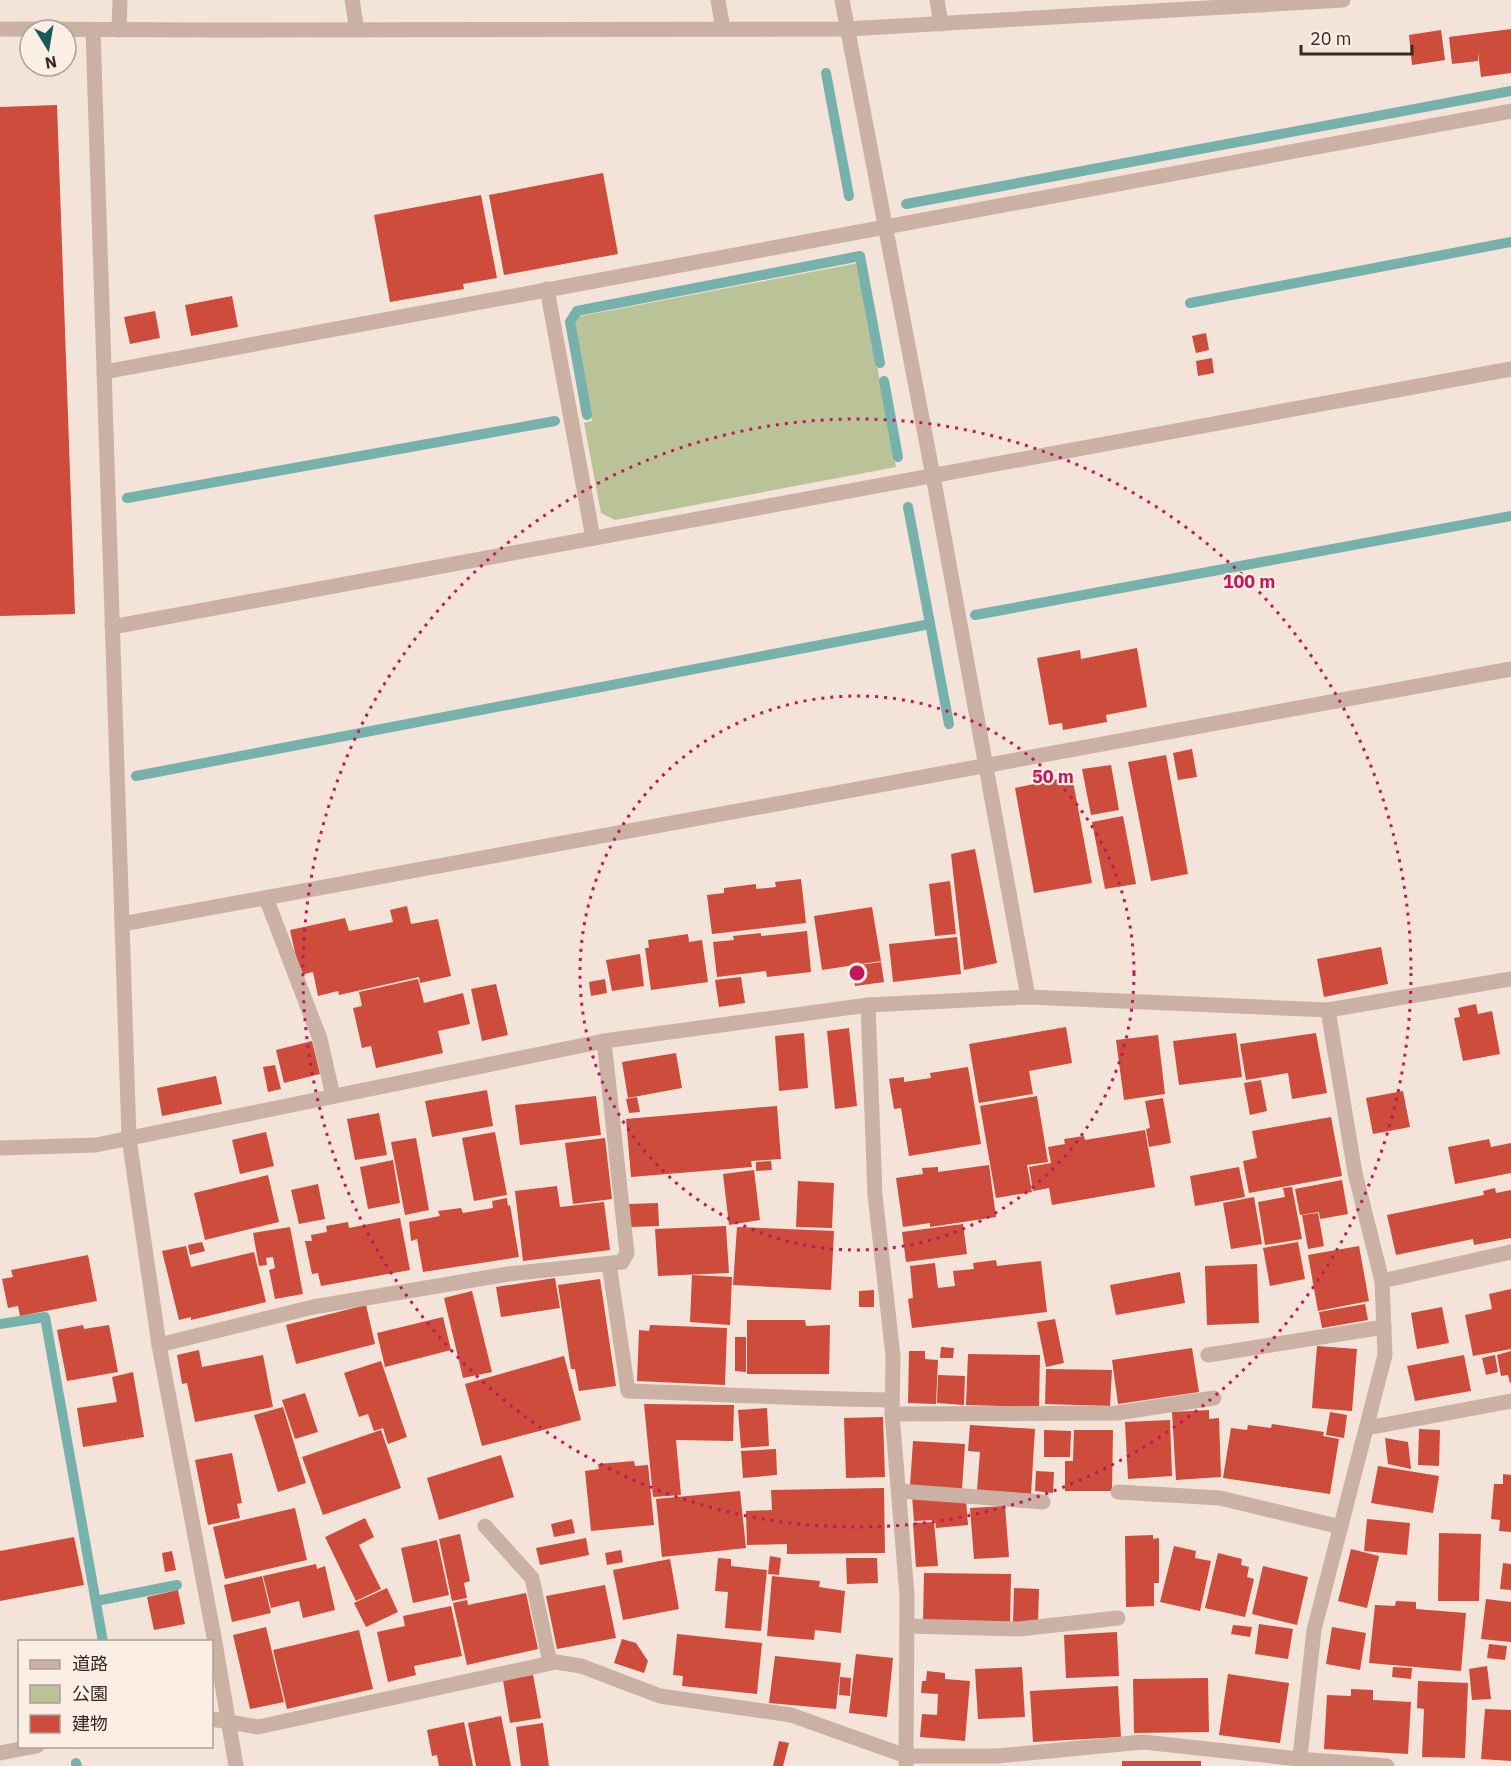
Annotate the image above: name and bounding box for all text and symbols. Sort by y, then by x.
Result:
north arrow [18,18,78,78]
scale bar [1301,18,1412,56]
text: 20 m [1310,27,1352,50]
text: N [43,52,58,74]
text: 100 m [1223,570,1275,593]
text: 50 m [1032,765,1074,788]
centre of rings [847,963,867,983]
legend [18,1640,213,1748]
text: 道路 [72,1652,108,1675]
text: 公園 [72,1682,108,1705]
text: 建物 [72,1712,108,1735]

